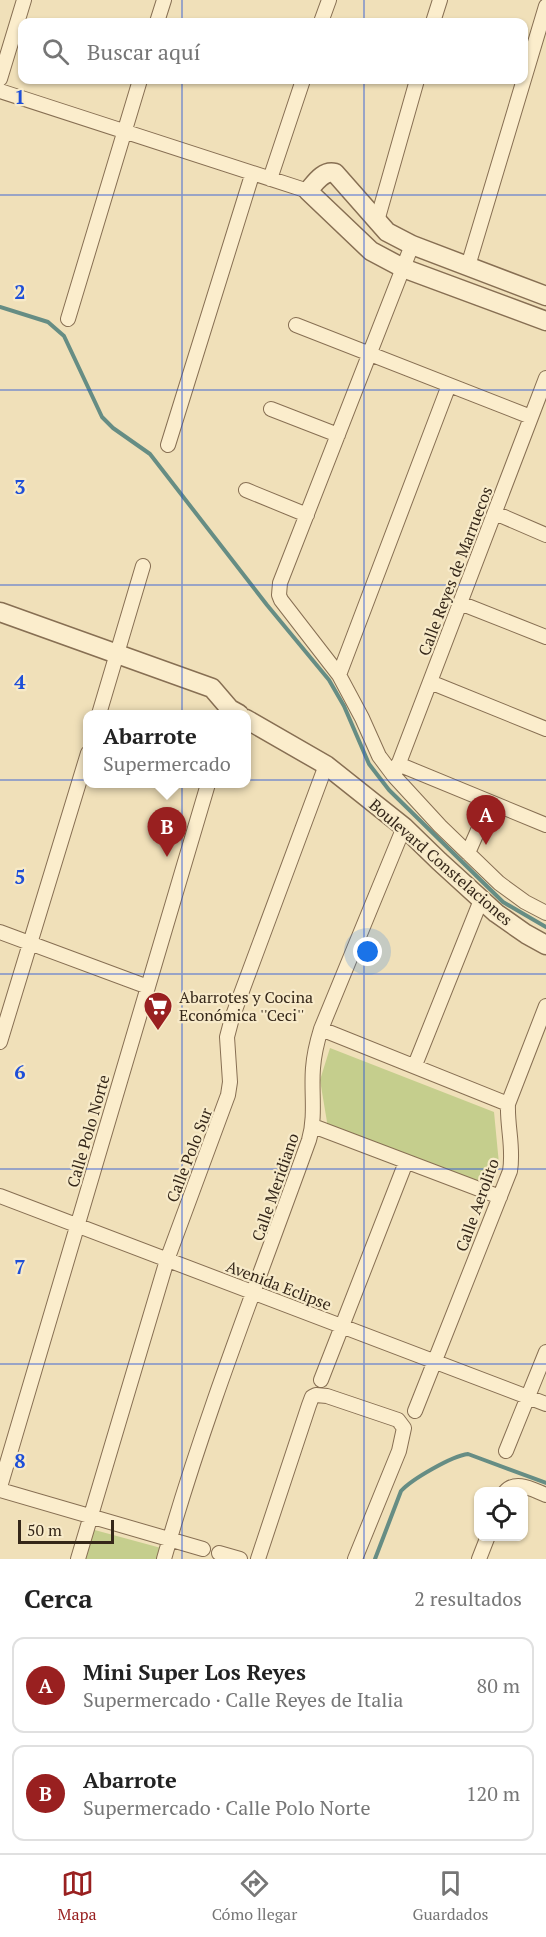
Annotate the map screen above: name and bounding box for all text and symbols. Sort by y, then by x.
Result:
search box [18,18,528,84]
icon: search [39,35,72,68]
text: Buscar aquí [87,37,200,66]
text: 1 [14,83,26,110]
text: 2 [14,278,26,305]
text: 3 [14,473,26,500]
street label: Calle Reyes de Marruecos [413,483,497,659]
text: 4 [14,668,26,695]
popup [83,710,251,788]
text: Abarrote [103,721,197,750]
text: Supermercado [103,750,231,777]
street label: Boulevard Constelaciones [365,794,517,930]
pin: A [466,796,506,845]
pin: B [148,808,186,857]
text: 5 [14,863,26,890]
your location [353,937,382,966]
place label: Abarrotes y Cocina Económica ''Ceci'' [179,986,313,1026]
supermarket icon: Abarrotes y Cocina Económica ''Ceci'' [142,990,174,1032]
text: 6 [14,1058,26,1085]
street label: Calle Polo Norte [61,1072,115,1190]
street label: Calle Polo Sur [161,1104,217,1205]
street label: Calle Meridiano [246,1130,304,1244]
street label: Calle Aerolito [450,1155,504,1255]
text: 7 [14,1253,26,1280]
street label: Avenida Eclipse [223,1255,335,1315]
text: 8 [14,1447,26,1474]
map controls [474,1487,528,1541]
button: locate [474,1487,528,1541]
scale bar [18,1517,114,1544]
text: 50 m [27,1519,62,1541]
text: Cerca [24,1581,93,1615]
text: 2 resultados [414,1585,522,1612]
text: Mini Super Los Reyes [83,1657,306,1686]
text: A [38,1672,53,1699]
text: 80 m [477,1672,520,1699]
text: Supermercado · Calle Reyes de Italia [83,1686,403,1713]
text: Abarrote [83,1765,177,1794]
text: B [39,1780,52,1807]
text: 120 m [466,1780,520,1807]
text: Supermercado · Calle Polo Norte [83,1794,370,1821]
tab: Mapa [58,1867,97,1925]
tab: Cómo llegar [212,1867,297,1925]
tab: Guardados [412,1867,488,1925]

